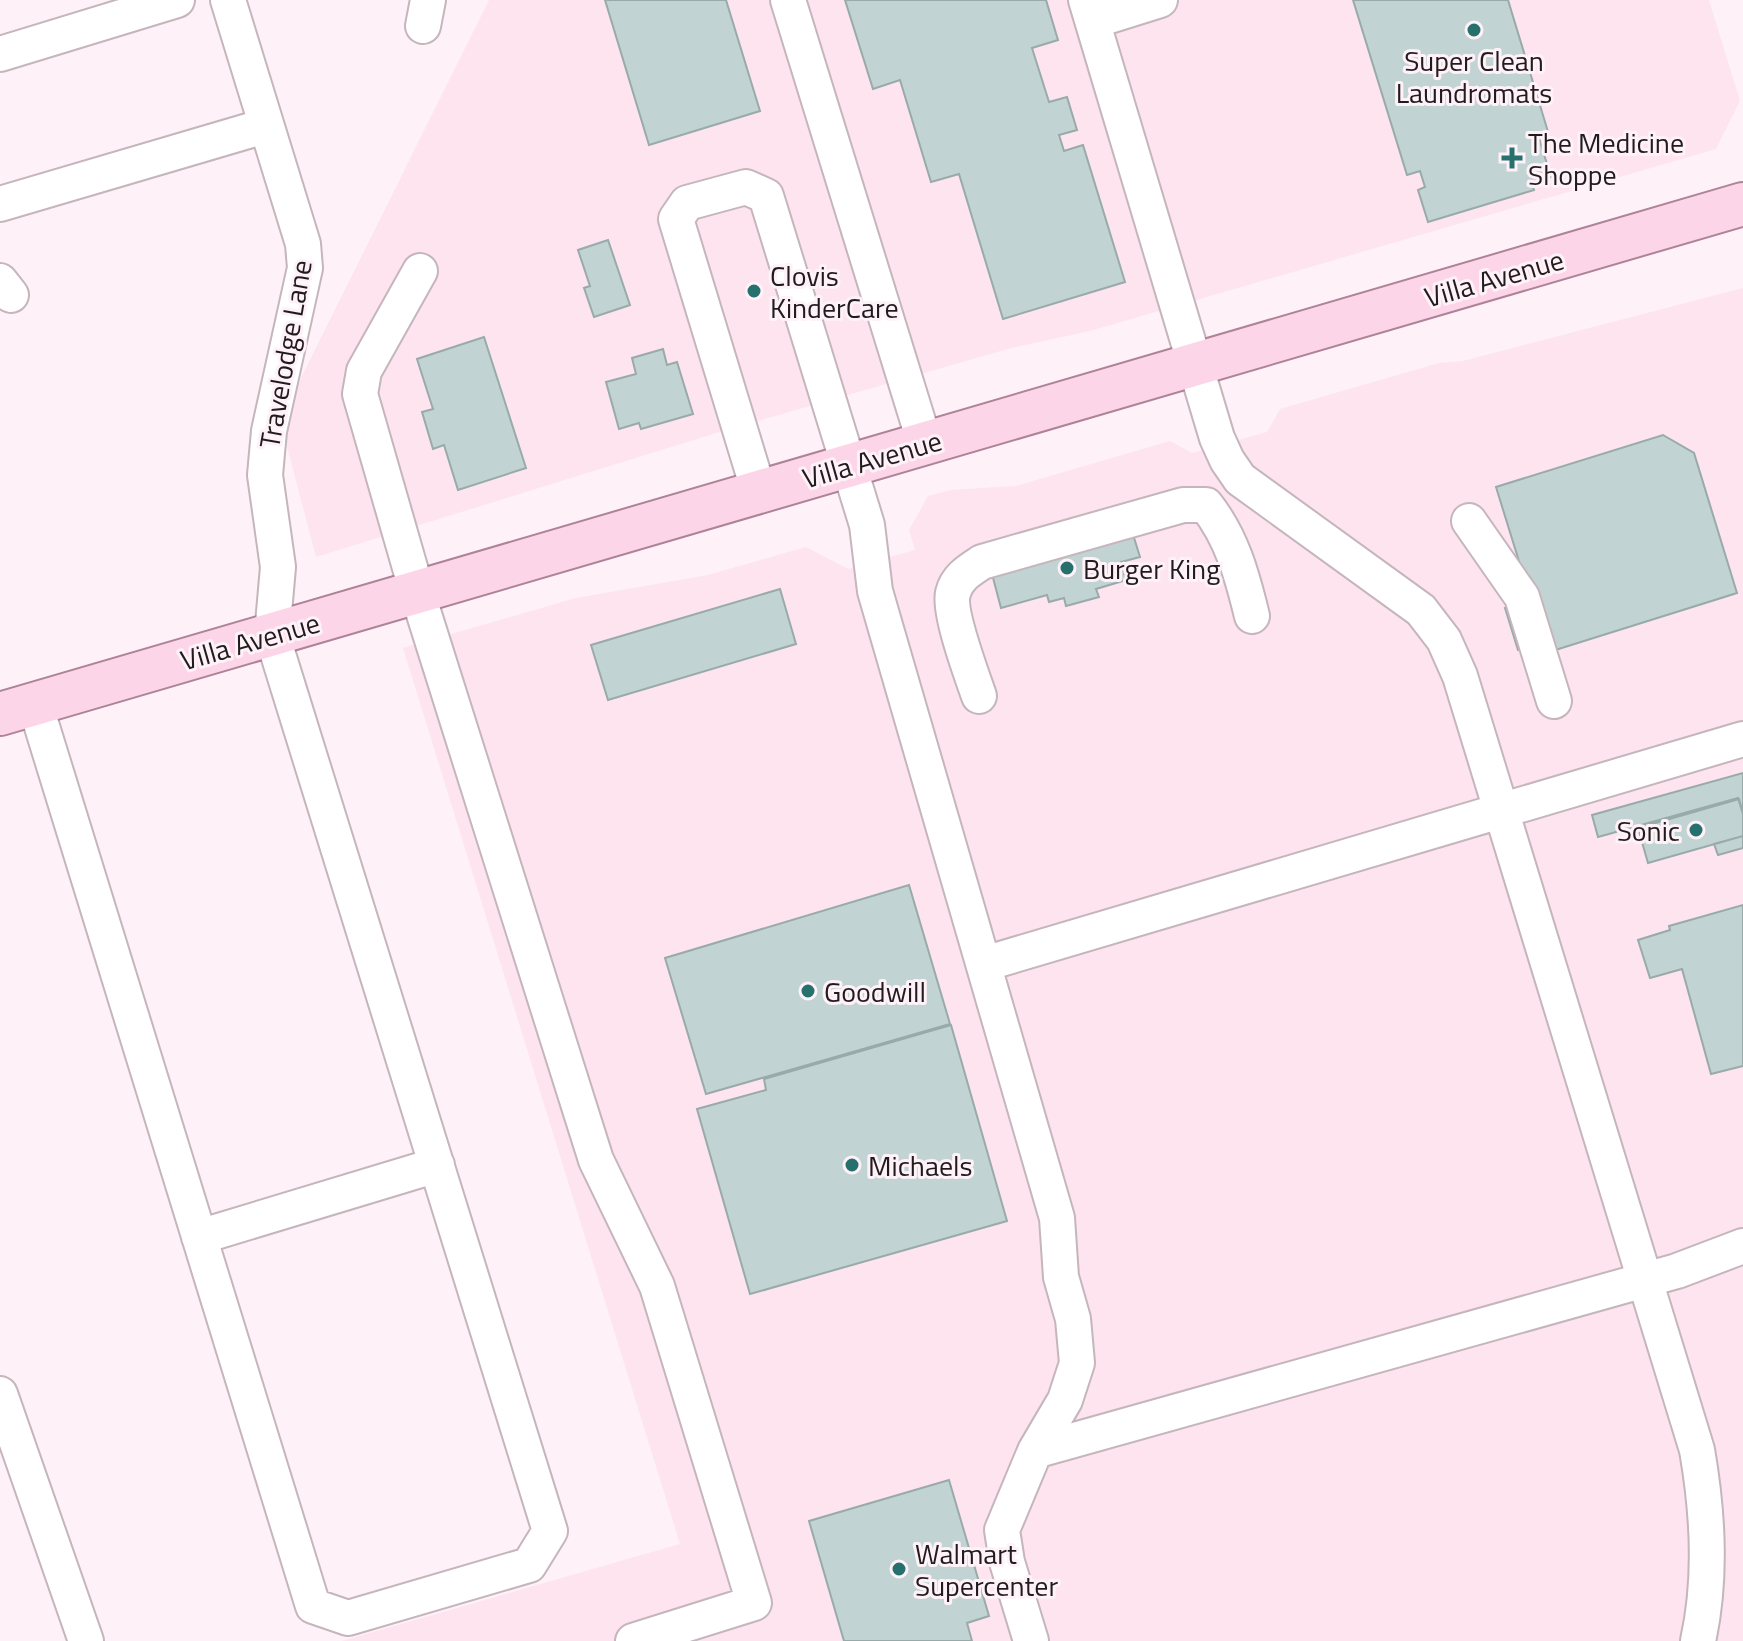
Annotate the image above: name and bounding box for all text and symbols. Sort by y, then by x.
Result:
marker: Super Clean Laundromats [1465,21,1483,39]
place label: Super Clean Laundromats [1396,39,1552,114]
place label: The Medicine Shoppe [1528,121,1684,196]
marker: The Medicine Shoppe [1503,149,1521,167]
street label: Villa Avenue [1419,238,1569,318]
place label: Clovis KinderCare [770,254,899,329]
street label: Travelodge Lane [247,256,323,452]
marker: Clovis KinderCare [745,282,763,300]
street label: Villa Avenue [797,419,947,499]
place label: Burger King [1083,547,1220,590]
marker: Burger King [1058,559,1076,577]
street label: Villa Avenue [175,601,325,681]
place label: Sonic [1617,809,1680,852]
marker: Sonic [1687,821,1705,839]
place label: Goodwill [824,970,926,1013]
marker: Goodwill [799,982,817,1000]
place label: Michaels [868,1144,973,1187]
marker: Michaels [843,1156,861,1174]
place label: Walmart Supercenter [915,1532,1058,1607]
marker: Walmart Supercenter [890,1560,908,1578]

